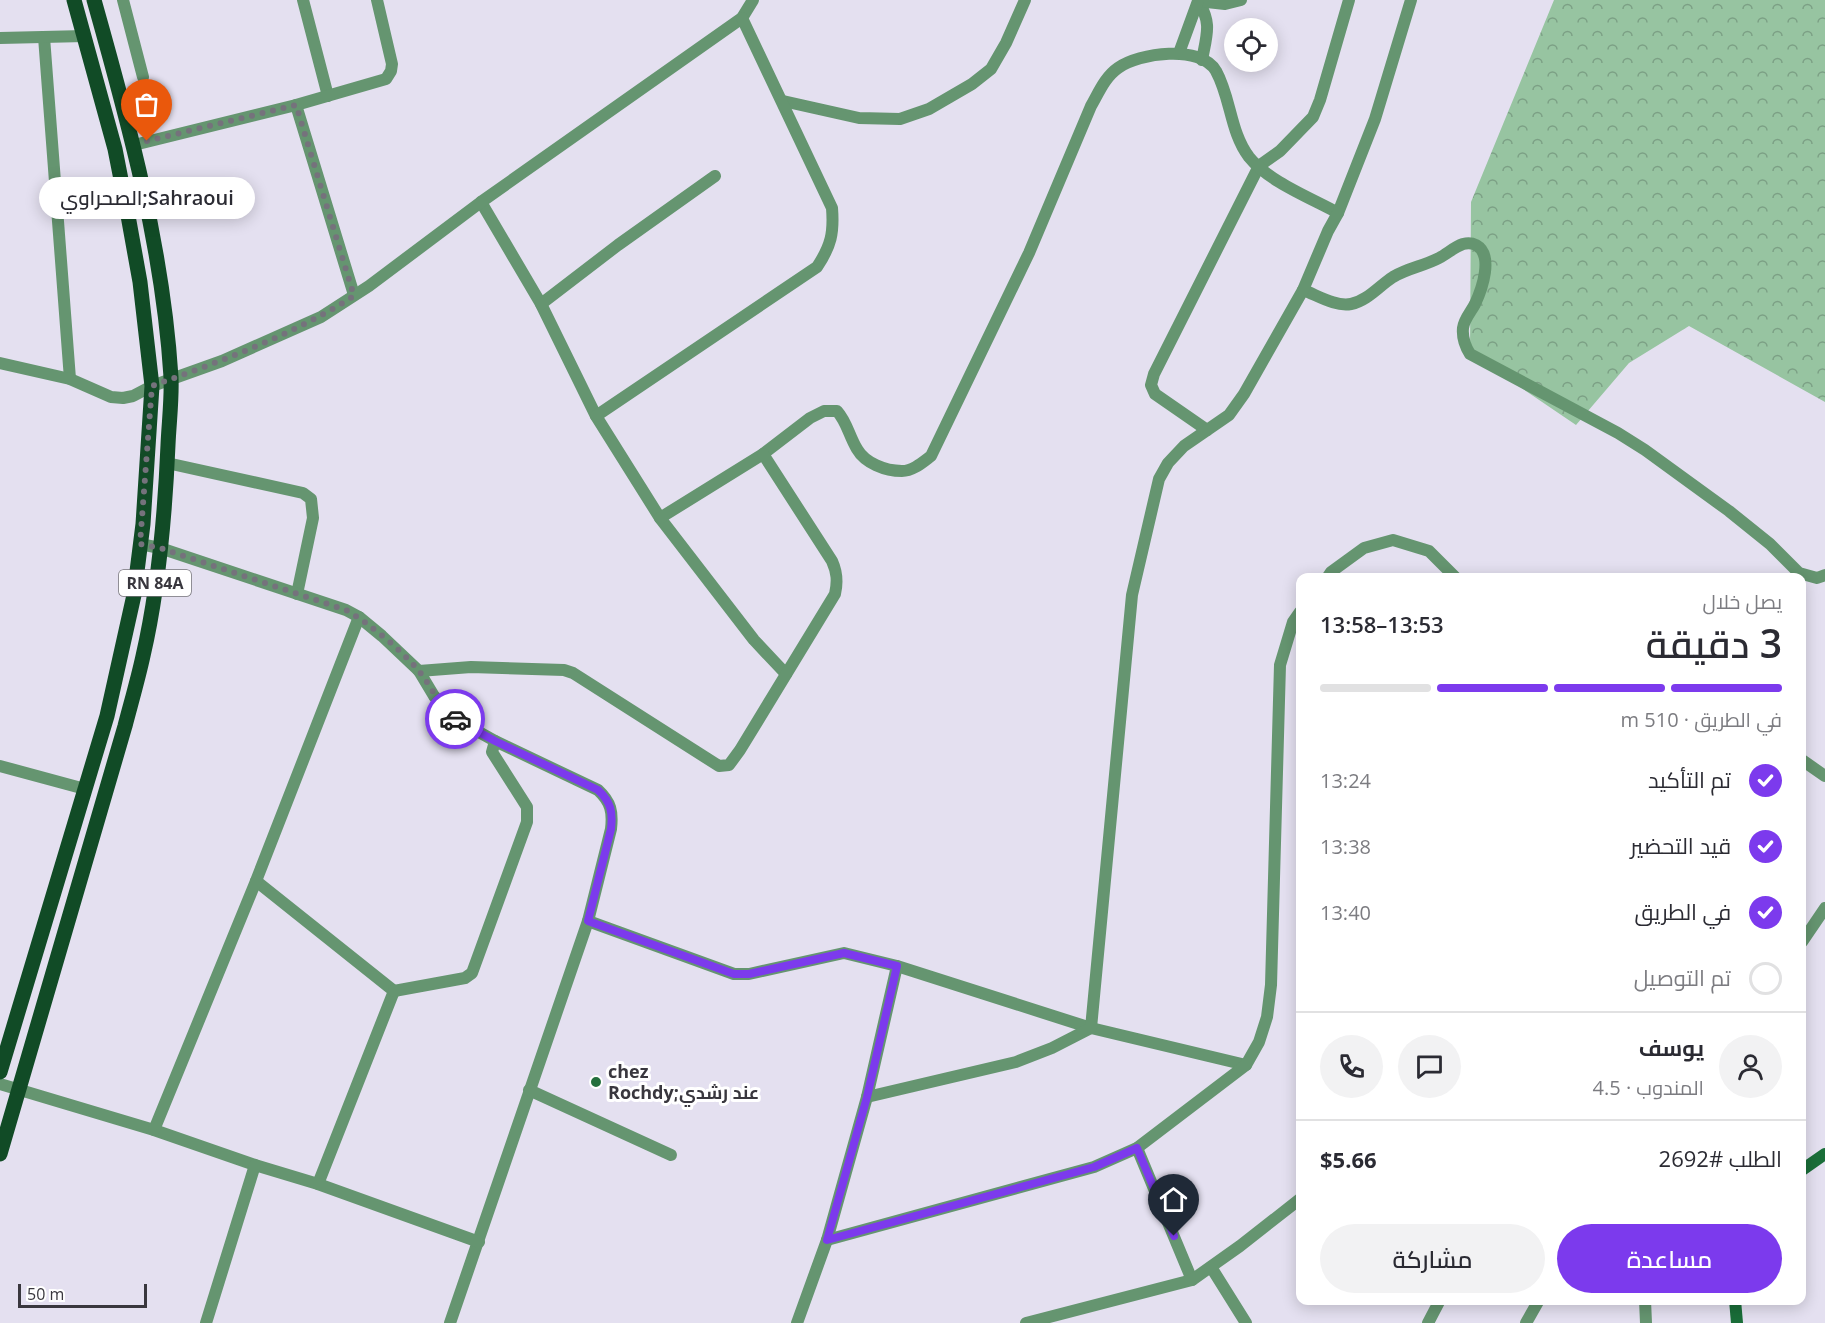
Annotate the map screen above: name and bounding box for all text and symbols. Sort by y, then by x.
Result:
map controls [1224,18,1278,72]
button: locate [1224,18,1278,72]
pin [121,79,172,141]
icon: bag [130,88,163,121]
callout: Sahraoui;الصحراوي [39,177,255,219]
text: Sahraoui;الصحراوي [60,184,234,211]
road number: RN 84A [119,570,191,596]
text: يصل خلال [1703,588,1782,615]
text: 13:53–13:58 [1320,609,1444,639]
text: 3 دقيقة [1646,616,1782,669]
courier [425,689,485,749]
icon: car [439,703,472,736]
text: في الطريق · 510 m [1621,706,1782,733]
text: تم التأكيد [1648,764,1731,794]
icon: check [1749,764,1782,797]
text: 13:24 [1320,767,1371,794]
text: قيد التحضير [1630,830,1731,860]
icon: check [1749,830,1782,863]
text: 13:38 [1320,833,1371,860]
text: في الطريق [1634,896,1731,926]
icon: check [1749,896,1782,929]
text: 13:40 [1320,899,1371,926]
text: تم التوصيل [1634,962,1731,992]
text: يوسف [1639,1032,1704,1062]
button: phone [1320,1035,1383,1098]
button: chat [1398,1035,1461,1098]
button: person [1719,1035,1782,1098]
place label: chez Rochdy;عند رشدي [608,1059,759,1107]
text: المندوب · 4.5 [1593,1074,1704,1101]
marker: chez Rochdy;عند رشدي [589,1075,603,1089]
text: الطلب #2692 [1659,1143,1782,1173]
text: $5.66 [1320,1144,1377,1174]
pin [1148,1174,1199,1236]
icon: home [1157,1183,1190,1216]
button: مشاركة [1320,1224,1545,1293]
button: مساعدة [1557,1224,1782,1293]
scale bar [18,1281,147,1308]
text: 50 m [27,1283,64,1305]

